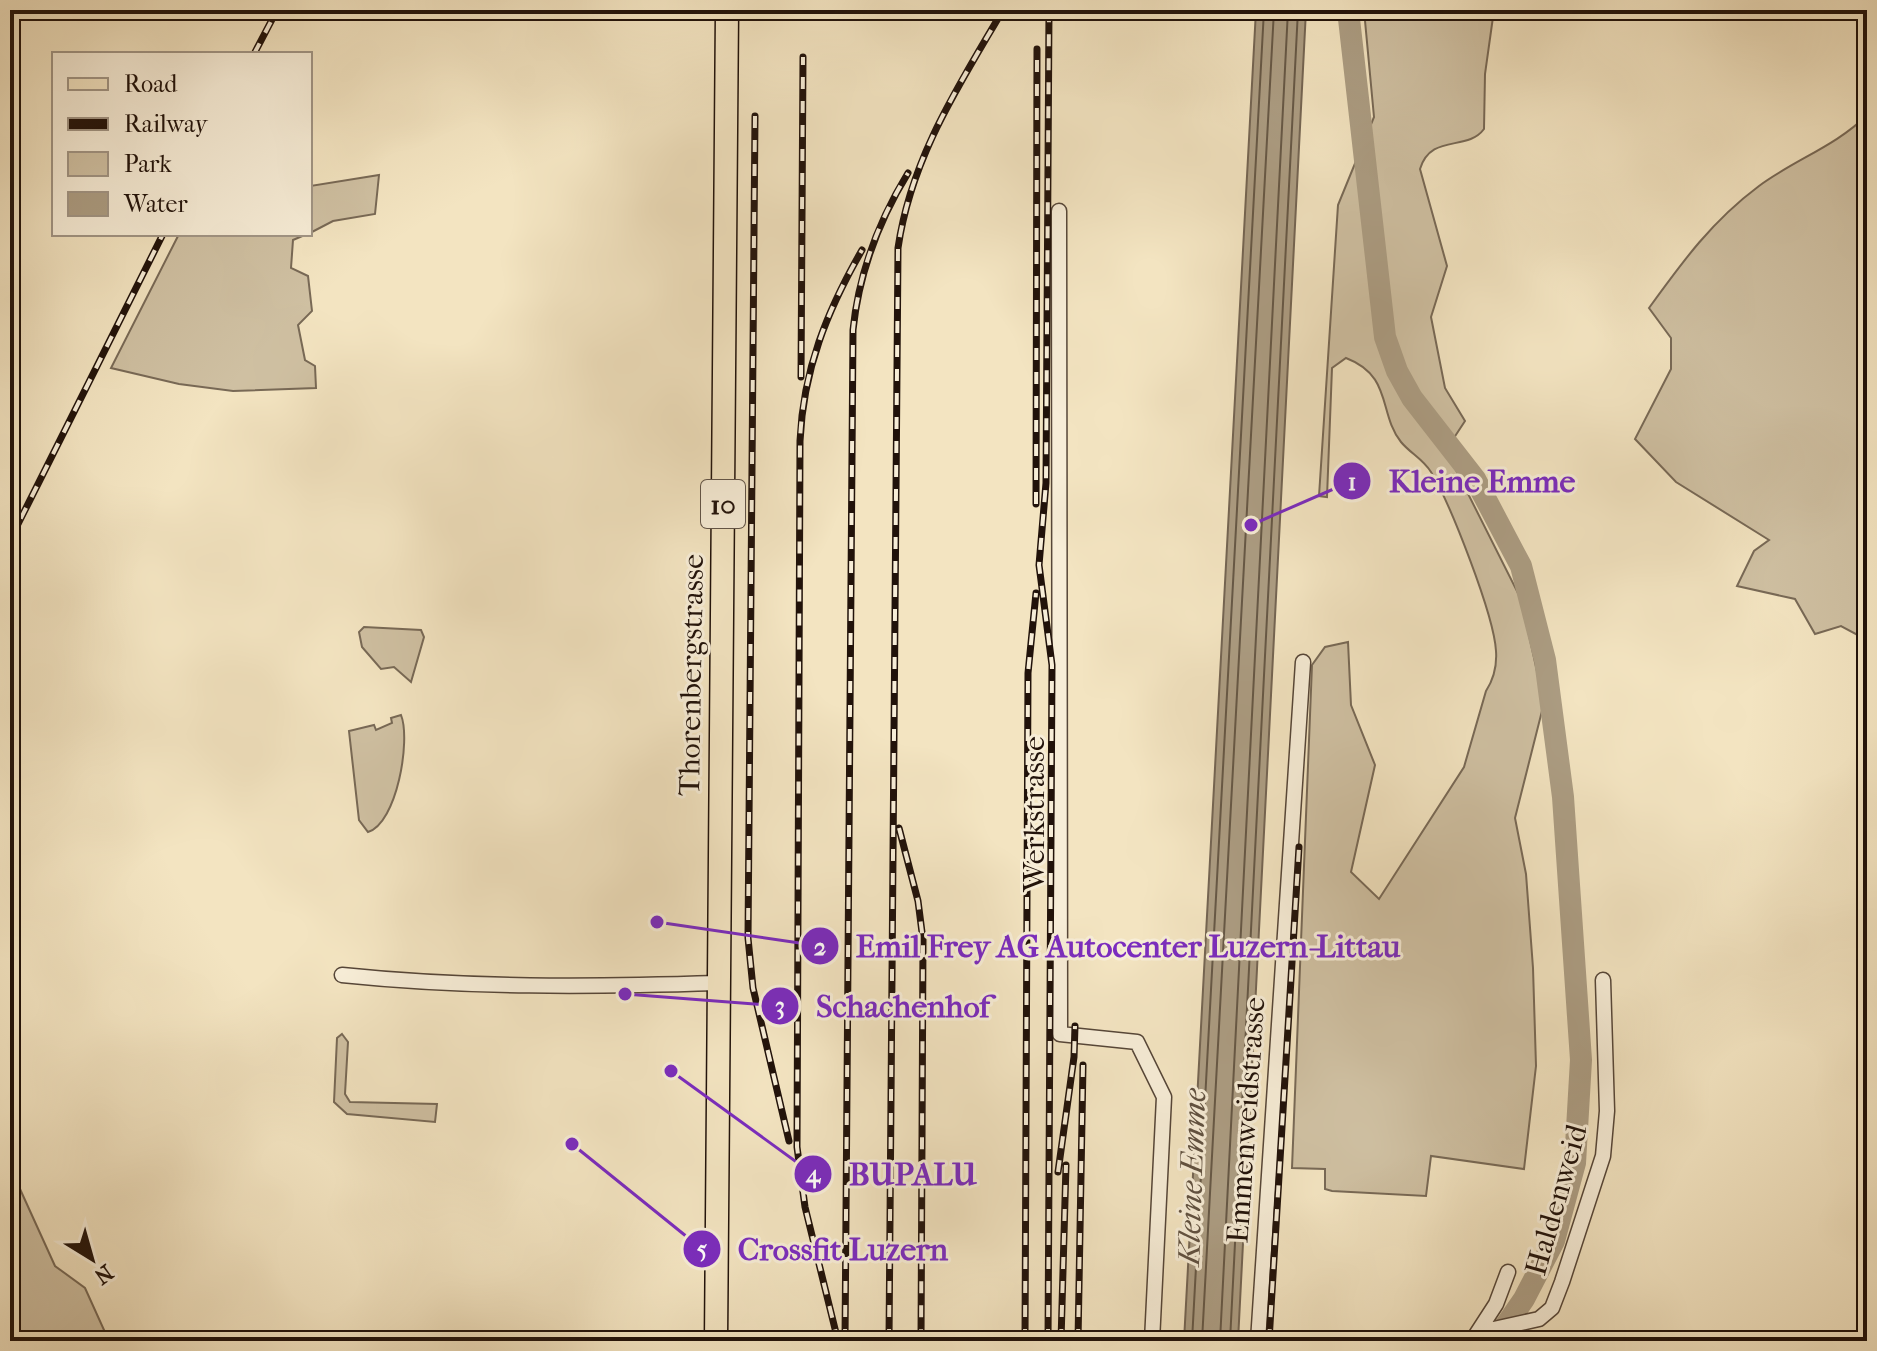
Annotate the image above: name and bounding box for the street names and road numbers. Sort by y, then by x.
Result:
road number: 10 [701,480,745,528]
street label: Thorenbergstrasse [672,554,711,796]
street label: Werkstrasse [1017,736,1052,893]
street label: Emmenweidstrasse [1220,996,1273,1244]
street label: Haldenweid [1518,1120,1595,1280]

